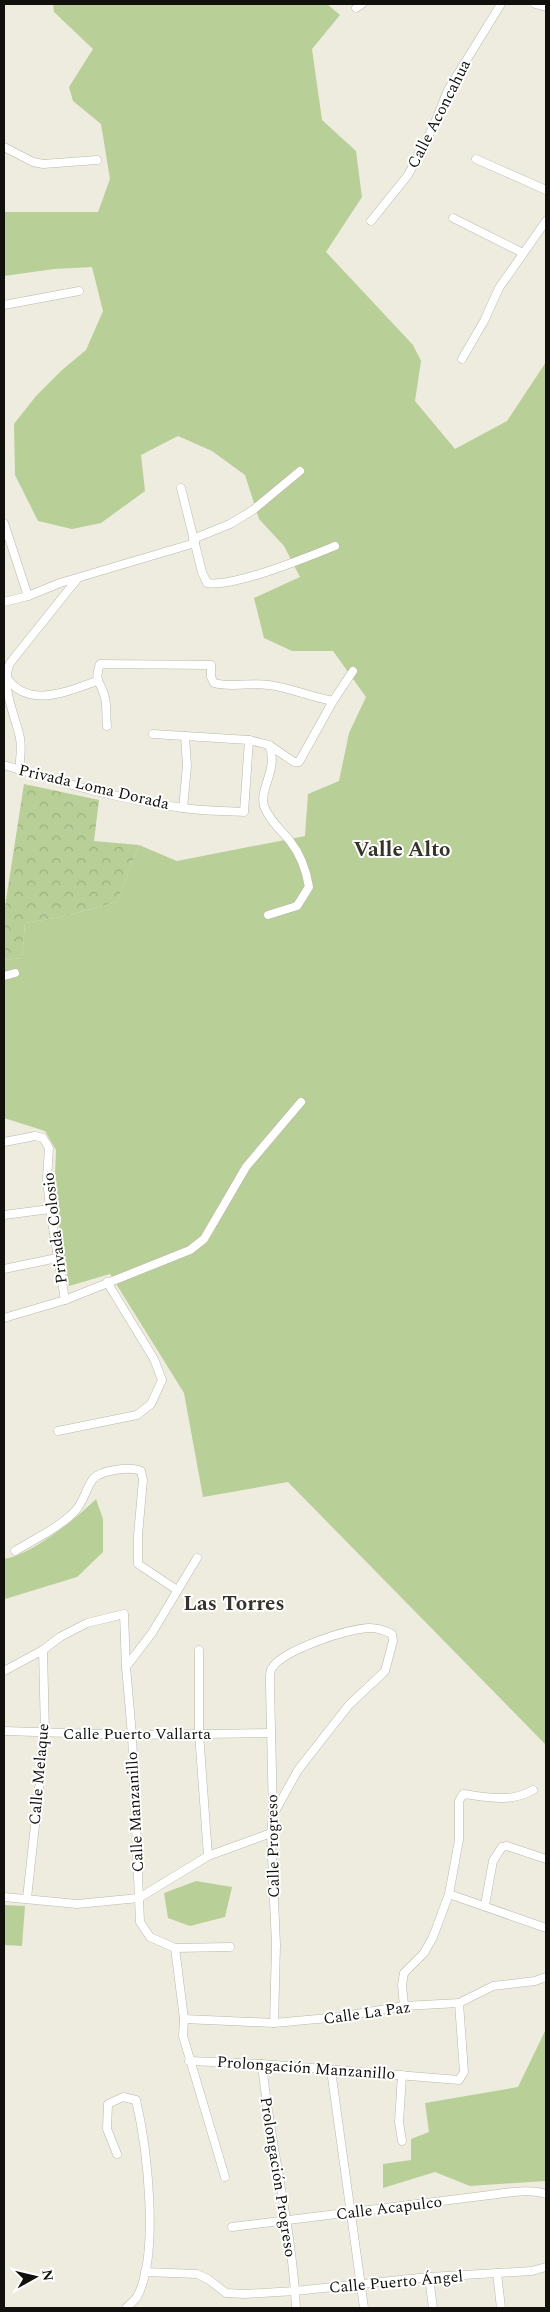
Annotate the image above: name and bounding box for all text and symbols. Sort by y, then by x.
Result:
street label: Calle Aconcahua [401,55,477,173]
street label: Privada Loma Dorada [16,758,172,816]
district label: Valle Alto [353,834,451,866]
street label: Privada Colosio [36,1171,74,1285]
district label: Las Torres [183,1588,285,1620]
street label: Calle Melaque [23,1722,55,1826]
street label: Calle Puerto Vallarta [63,1722,211,1746]
street label: Calle Manzanillo [120,1751,150,1873]
street label: Calle Progreso [260,1794,286,1898]
street label: Calle La Paz [322,1995,412,2031]
street label: Prolongación Manzanillo [216,2050,396,2086]
street label: Prolongación Progreso [253,2095,303,2259]
street label: Calle Acapulco [335,2190,443,2226]
north arrow [10,2252,60,2302]
street label: Calle Puerto Ángel [328,2264,464,2300]
text: N [36,2268,59,2282]

